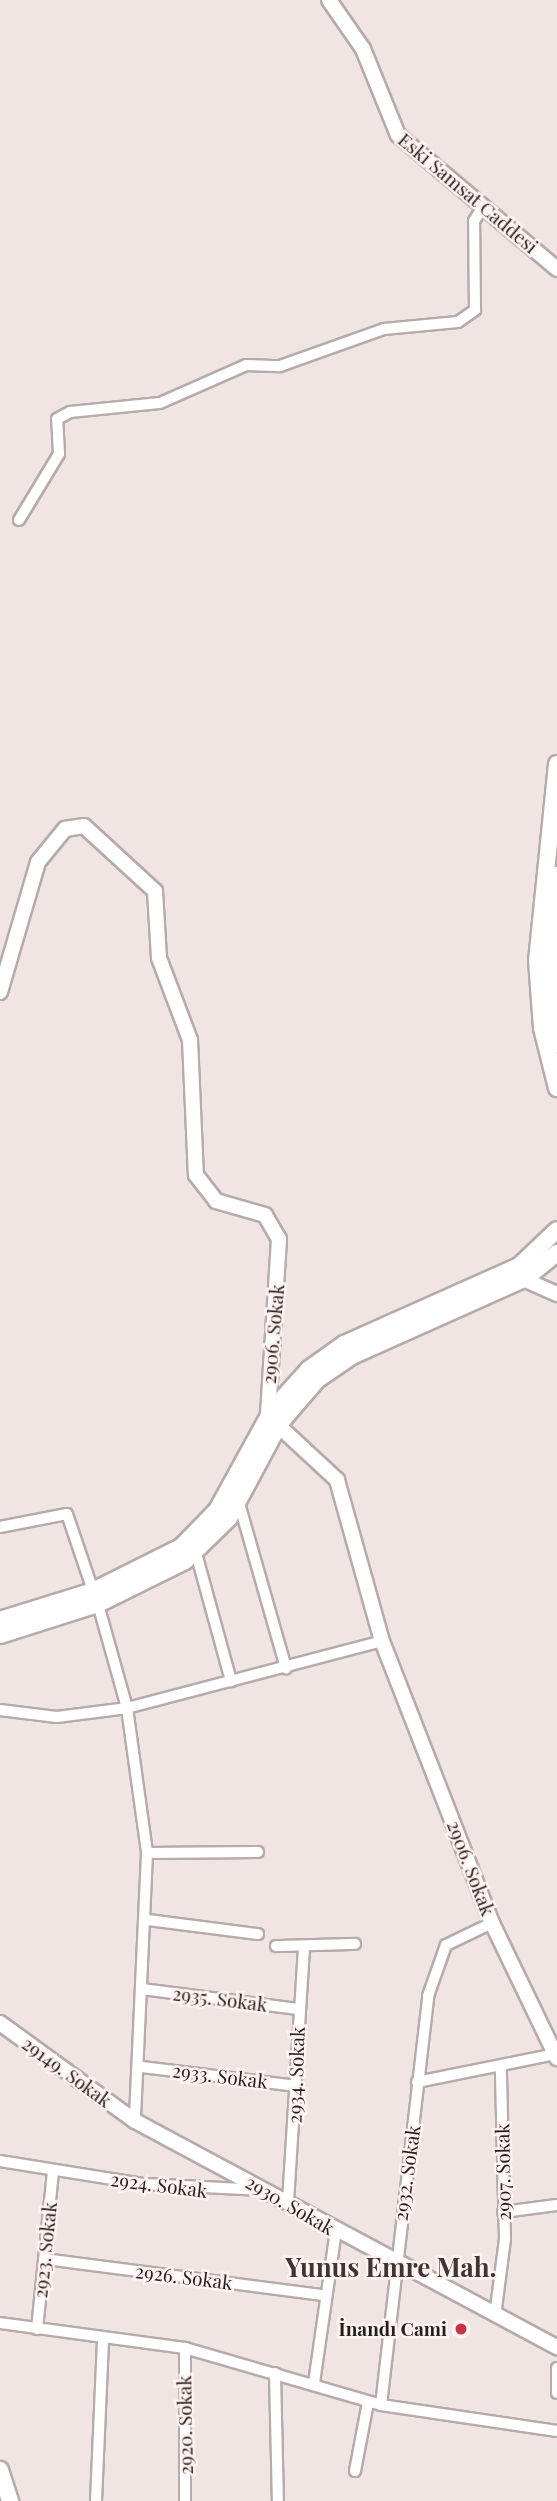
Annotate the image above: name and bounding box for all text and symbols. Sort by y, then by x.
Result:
street label: Eski Samsat Caddesi [394,128,542,258]
street label: 2906. Sokak [257,1283,289,1385]
street label: 2906. Sokak [442,1817,500,1919]
street label: 2935. Sokak [171,1982,269,2016]
street label: 2934. Sokak [283,2026,309,2124]
street label: 29149. Sokak [18,2032,116,2112]
street label: 2933. Sokak [171,2059,269,2093]
street label: 2907. Sokak [491,2123,515,2221]
street label: 2932. Sokak [389,2124,425,2222]
street label: 2924. Sokak [109,2168,209,2202]
street label: 2930. Sokak [241,2170,339,2240]
street label: 2923. Sokak [29,2201,61,2299]
district label: Yunus Emre Mah. [285,2251,497,2283]
street label: 2926. Sokak [134,2260,234,2294]
place label: İnandı Cami [338,2318,447,2340]
marker: İnandı Cami [453,2321,469,2337]
street label: 2920. Sokak [173,2375,197,2475]

